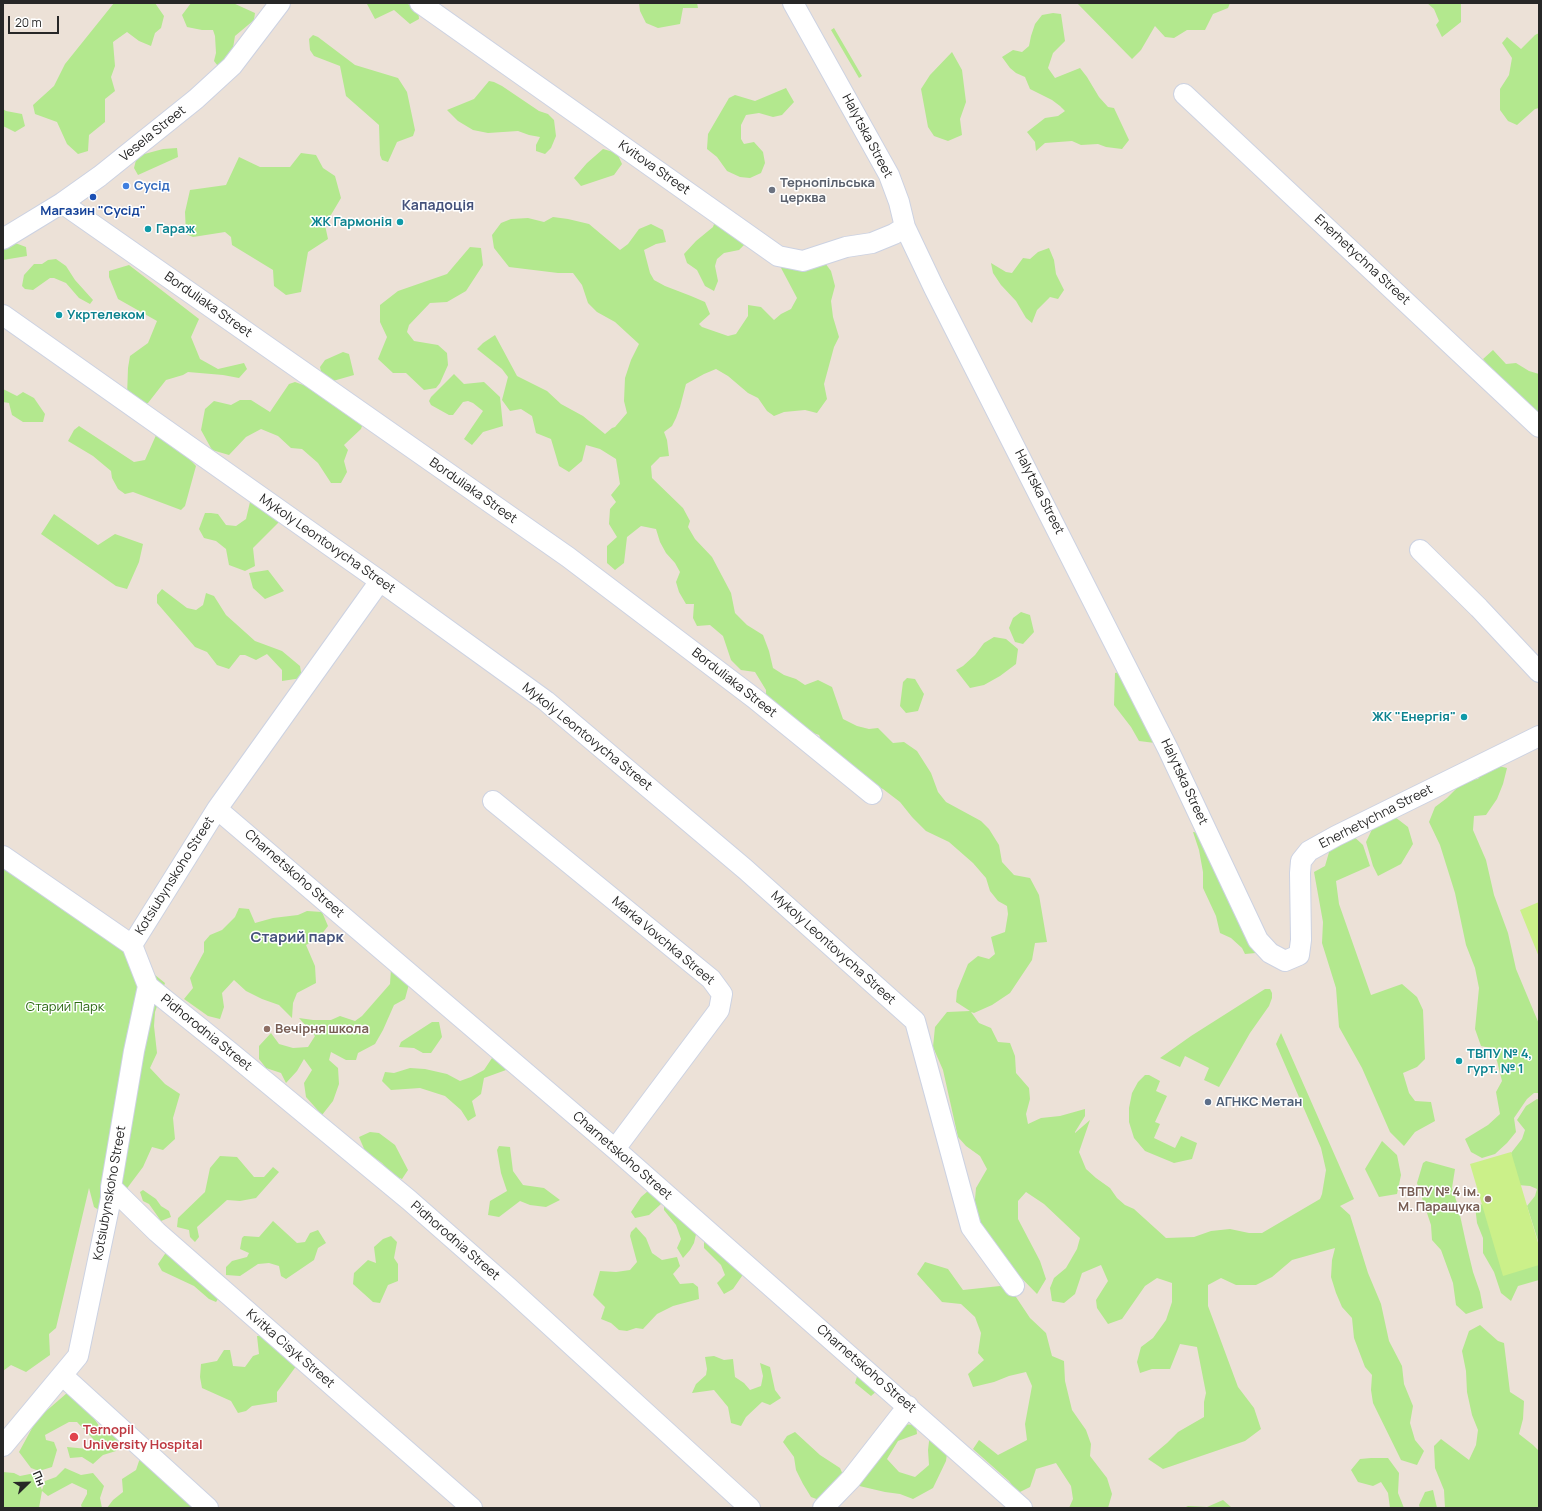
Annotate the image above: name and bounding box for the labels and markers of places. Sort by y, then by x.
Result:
place label: Тернопільська церква [780,175,875,206]
place label: Сусід [134,178,170,194]
marker: Сусід [121,181,131,191]
marker: Тернопільська церква [767,185,777,195]
marker: Магазин "Сусід" [88,192,98,202]
place label: Магазин "Сусід" [40,203,146,219]
place label: ЖК Гармонія [311,214,392,230]
marker: ЖК Гармонія [395,217,405,227]
place label: Гараж [156,221,195,237]
marker: Гараж [143,224,153,234]
place label: Укртелеком [67,307,145,323]
marker: Укртелеком [54,310,64,320]
place label: ЖК "Енергія" [1372,709,1456,725]
marker: ЖК "Енергія" [1459,712,1469,722]
place label: Вечірня школа [275,1021,369,1037]
marker: Вечірня школа [262,1024,272,1034]
place label: ТВПУ № 4, гурт. № 1 [1467,1046,1532,1077]
marker: ТВПУ № 4, гурт. № 1 [1454,1056,1464,1066]
place label: АГНКС Метан [1216,1094,1302,1110]
marker: АГНКС Метан [1203,1097,1213,1107]
place label: ТВПУ № 4 ім. М. Паращука [1398,1184,1480,1215]
marker: ТВПУ № 4 ім. М. Паращука [1483,1194,1493,1204]
place label: Ternopil University Hospital [83,1422,203,1453]
marker: Ternopil University Hospital [68,1431,80,1443]

